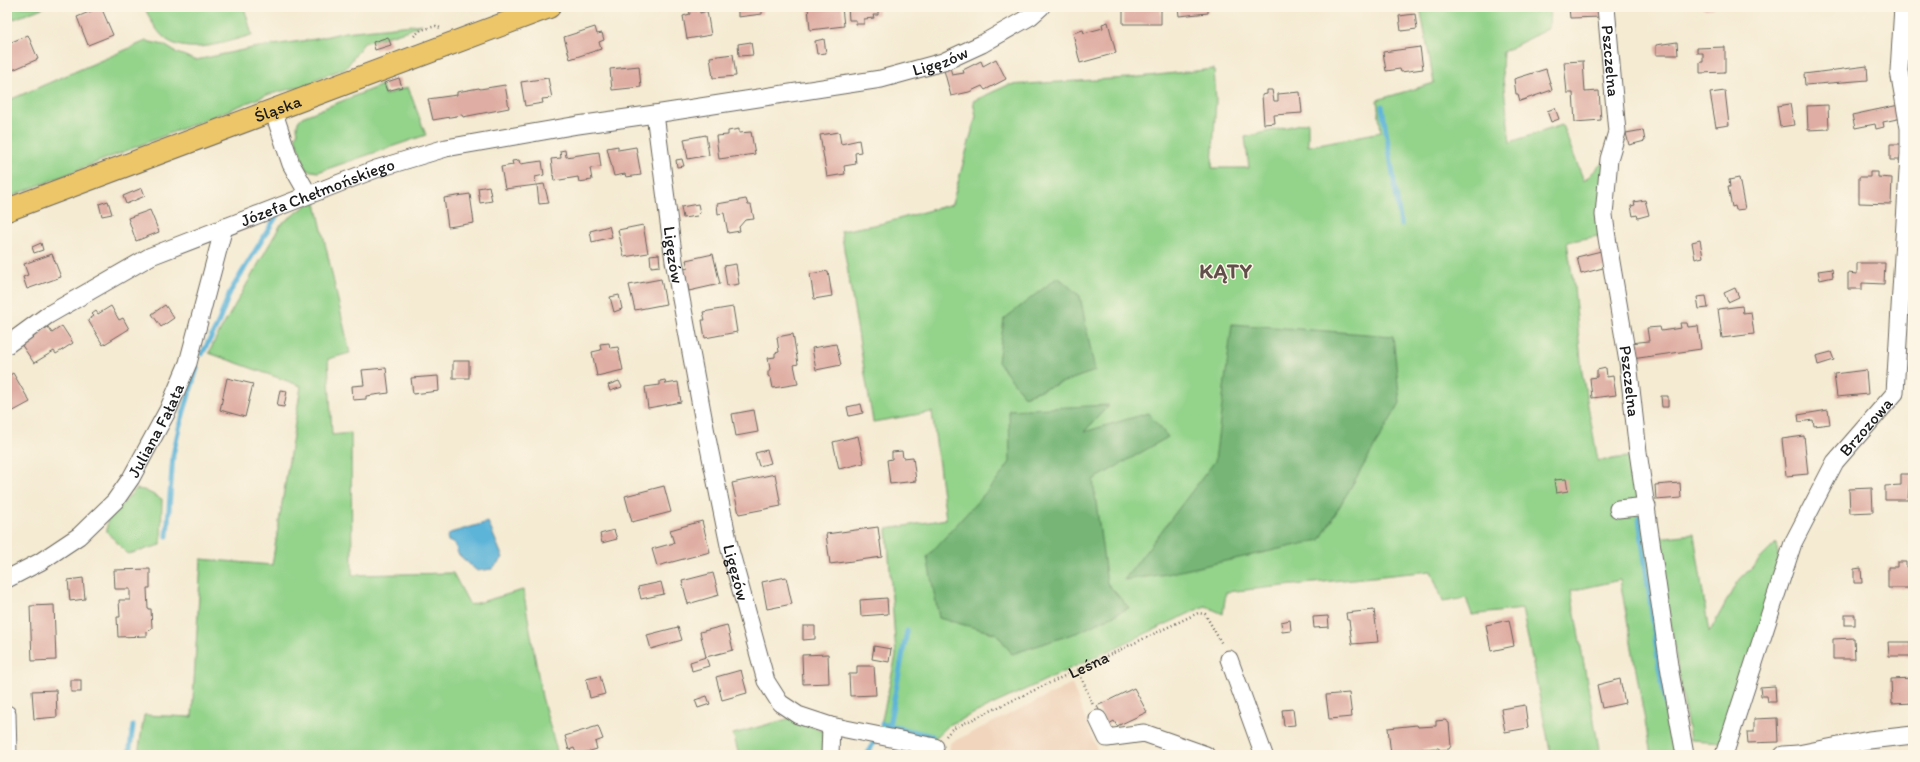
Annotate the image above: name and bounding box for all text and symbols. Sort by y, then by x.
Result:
street label: Pszczelna [1598,24,1624,97]
street label: Ligęzów [910,42,971,80]
street label: Śląska [251,91,304,127]
street label: Józefa Chełmońskiego [238,154,397,230]
street label: Ligęzów [660,225,688,286]
district label: KĄTY [1199,258,1253,284]
street label: Pszczelna [1615,344,1644,418]
street label: Juliana Fałata [123,380,188,481]
street label: Brzozowa [1835,393,1897,460]
street label: Ligęzów [719,543,754,603]
street label: Leśna [1065,647,1112,683]

